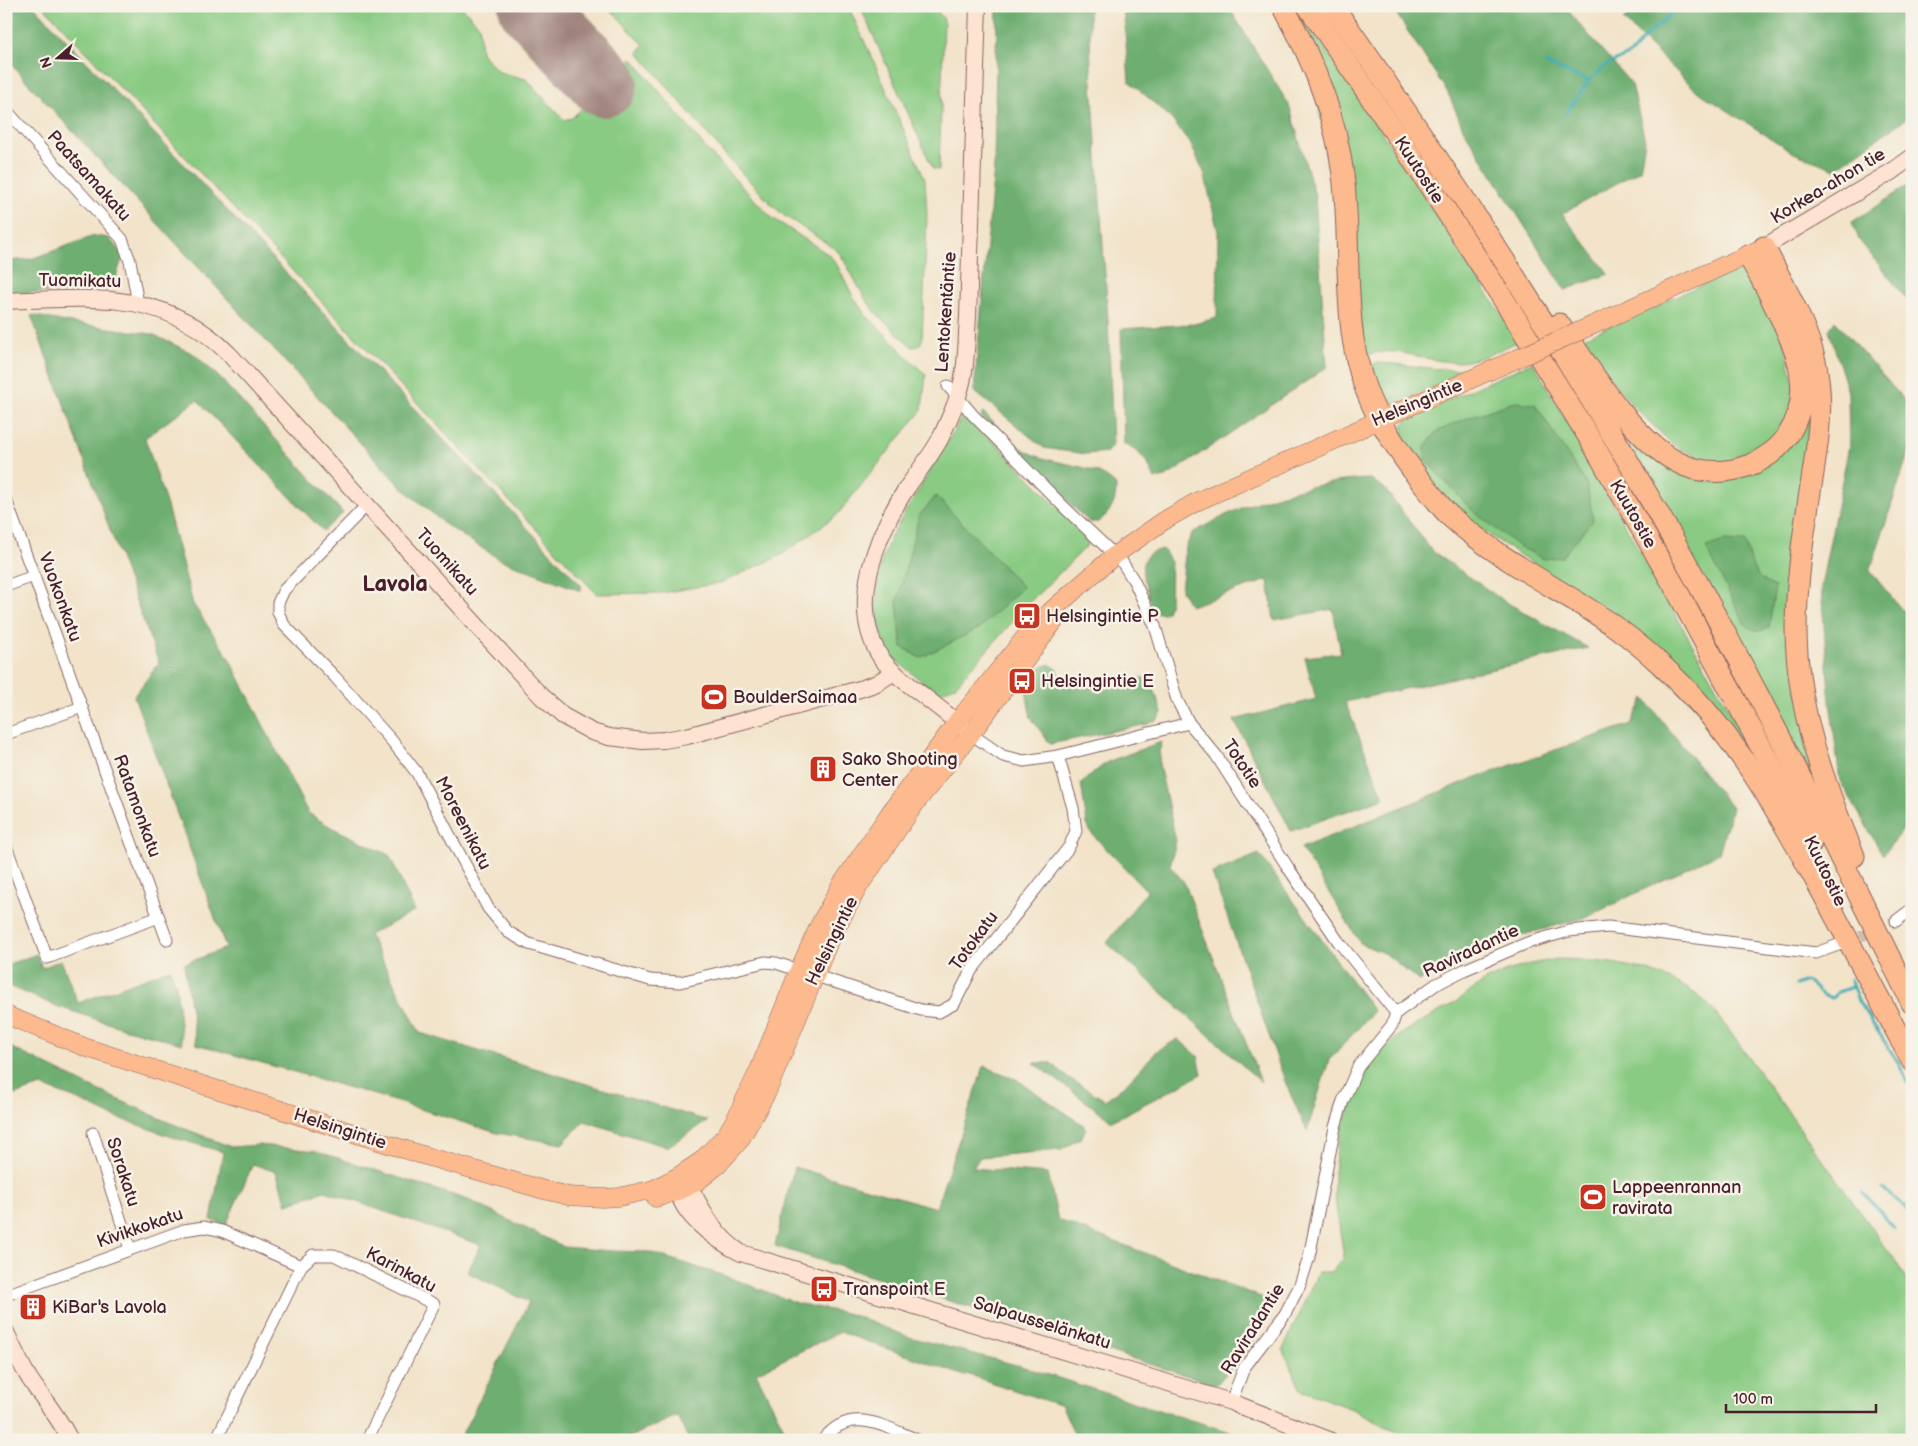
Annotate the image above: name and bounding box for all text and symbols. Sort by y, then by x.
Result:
north arrow [32,32,82,82]
text: N [36,54,56,70]
street label: Paatsamakatu [43,126,135,226]
street label: Kuutostie [1390,132,1449,208]
street label: Korkea-ahon tie [1767,143,1889,228]
street label: Lentokentäntie [931,251,961,373]
street label: Tuomikatu [38,270,122,292]
street label: Helsingintie [1369,374,1466,431]
street label: Kuutostie [1605,476,1661,552]
street label: Tuomikatu [411,524,483,600]
street label: Vuokonkatu [34,549,86,645]
district label: Lavola [362,571,428,598]
bus stop icon: Helsingintie P [1012,601,1042,631]
place label: Helsingintie P [1046,606,1159,627]
bus stop icon: Helsingintie E [1007,666,1037,696]
place label: Helsingintie E [1041,671,1154,692]
sports icon: BoulderSaimaa [699,682,729,712]
place label: BoulderSaimaa [733,687,857,708]
street label: Tototie [1218,736,1266,793]
place label: Sako Shooting Center [842,749,958,791]
street label: Ratamonkatu [109,752,165,860]
building icon: Sako Shooting Center [808,754,838,784]
street label: Moreenikatu [431,773,495,873]
street label: Kuutostie [1799,832,1851,910]
street label: Helsingintie [801,893,863,989]
street label: Totokatu [945,907,1003,975]
street label: Raviradantie [1420,920,1523,982]
street label: Helsingintie [291,1104,389,1154]
street label: Sorakatu [102,1135,144,1209]
place label: Lappeenrannan ravirata [1612,1177,1741,1219]
sports icon: Lappeenrannan ravirata [1578,1182,1608,1212]
street label: Kivikkokatu [94,1203,186,1253]
street label: Karinkatu [362,1243,440,1297]
bus stop icon: Transpoint E [809,1274,839,1304]
place label: Transpoint E [843,1279,946,1300]
street label: Raviradantie [1217,1279,1289,1378]
building icon: KiBar's Lavola [18,1292,48,1322]
street label: Salpausselänkatu [971,1292,1113,1354]
place label: KiBar's Lavola [52,1297,167,1318]
scale bar [1726,1381,1876,1413]
text: 100 m [1733,1390,1773,1409]

